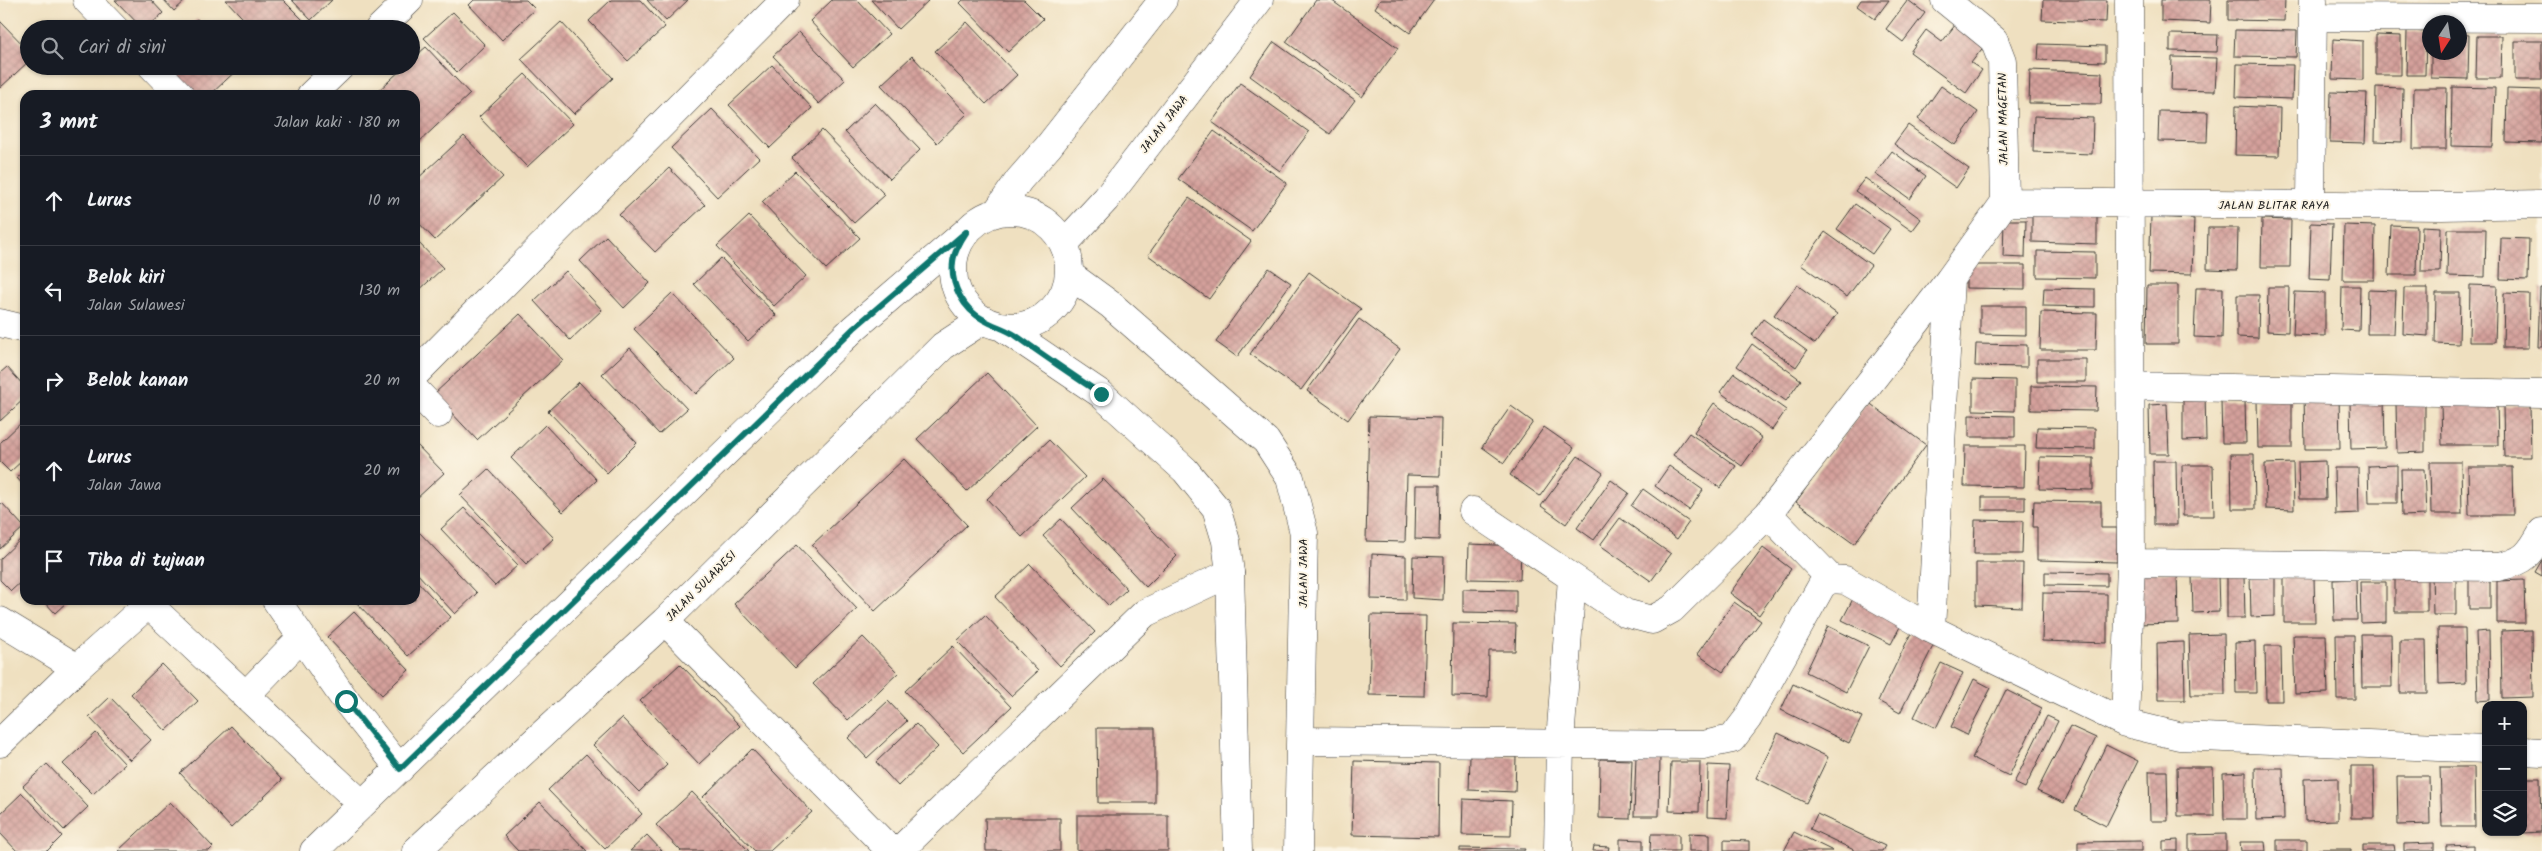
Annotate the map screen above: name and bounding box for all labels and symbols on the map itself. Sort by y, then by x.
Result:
north arrow [2422,15,2467,60]
street label: JALAN MAGETAN [1993,73,2014,165]
street label: JALAN JAWA [1136,91,1193,157]
street label: JALAN BLITAR RAYA [2218,196,2330,215]
route end [1090,383,1113,406]
street label: JALAN JAWA [1294,538,1313,608]
street label: JALAN SULAWESI [662,546,741,626]
route start [335,690,358,713]

